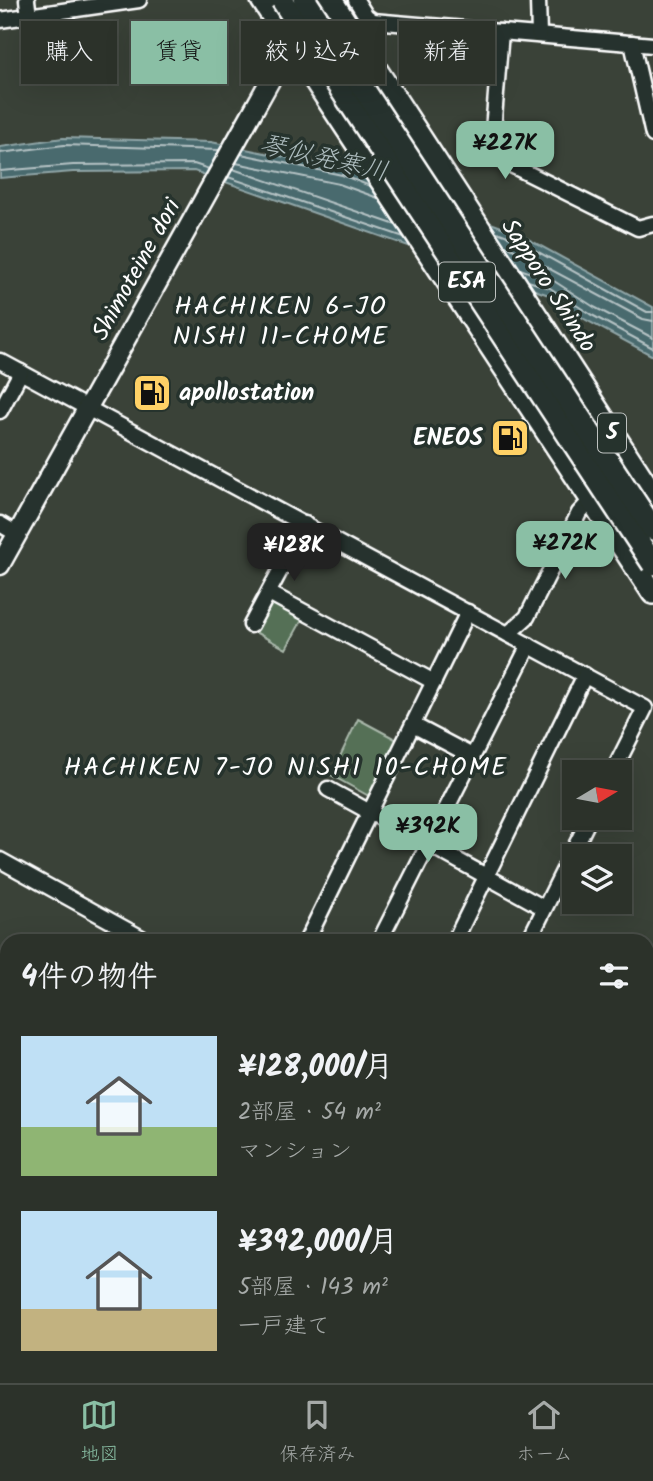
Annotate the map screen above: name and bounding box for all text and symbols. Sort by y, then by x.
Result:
chip: 購入 [21,21,117,84]
chip: 賃貸 [131,21,227,84]
chip: 絞り込み [241,21,385,84]
chip: 新着 [399,21,495,84]
pin: ¥227K [456,122,554,181]
water label: 琴似発寒川 [256,124,392,194]
text: ¥227K [472,126,538,162]
street label: Shimoteine dori [82,191,193,348]
street label: Sapporo Shindo [490,211,606,361]
road number: E5A [439,262,495,302]
district label: HACHIKEN 6-JO NISHI 11-CHOME [173,286,389,358]
fuel station icon: apollostation [131,372,173,414]
place label: apollostation [179,374,314,413]
road number: 5 [598,414,626,452]
fuel station icon: ENEOS [489,417,531,459]
place label: ENEOS [413,419,484,458]
pin: ¥272K [516,522,614,581]
pin: ¥128K [245,524,343,583]
text: ¥272K [532,526,598,562]
text: ¥128K [263,528,325,564]
district label: HACHIKEN 7-JO NISHI 10-CHOME [64,747,508,789]
north arrow [562,760,632,830]
map controls [562,760,632,914]
pin: ¥392K [379,804,477,864]
text: ¥392K [395,809,461,845]
button: layers [562,844,632,914]
text: 4件の物件 [21,954,157,1002]
icon: filters [595,957,633,995]
text: ¥128,000/月 [238,1044,393,1092]
icon: home [77,1064,161,1148]
text: 2部屋 · 54 m² [238,1095,381,1131]
text: マンション [238,1134,352,1170]
text: ¥392,000/月 [238,1219,398,1267]
icon: home [77,1239,161,1323]
text: 5部屋 · 143 m² [238,1270,388,1306]
text: 一戸建て [238,1309,330,1345]
tab: 地図 [80,1396,118,1470]
tab: 保存済み [279,1396,355,1470]
tab: ホーム [516,1396,573,1470]

